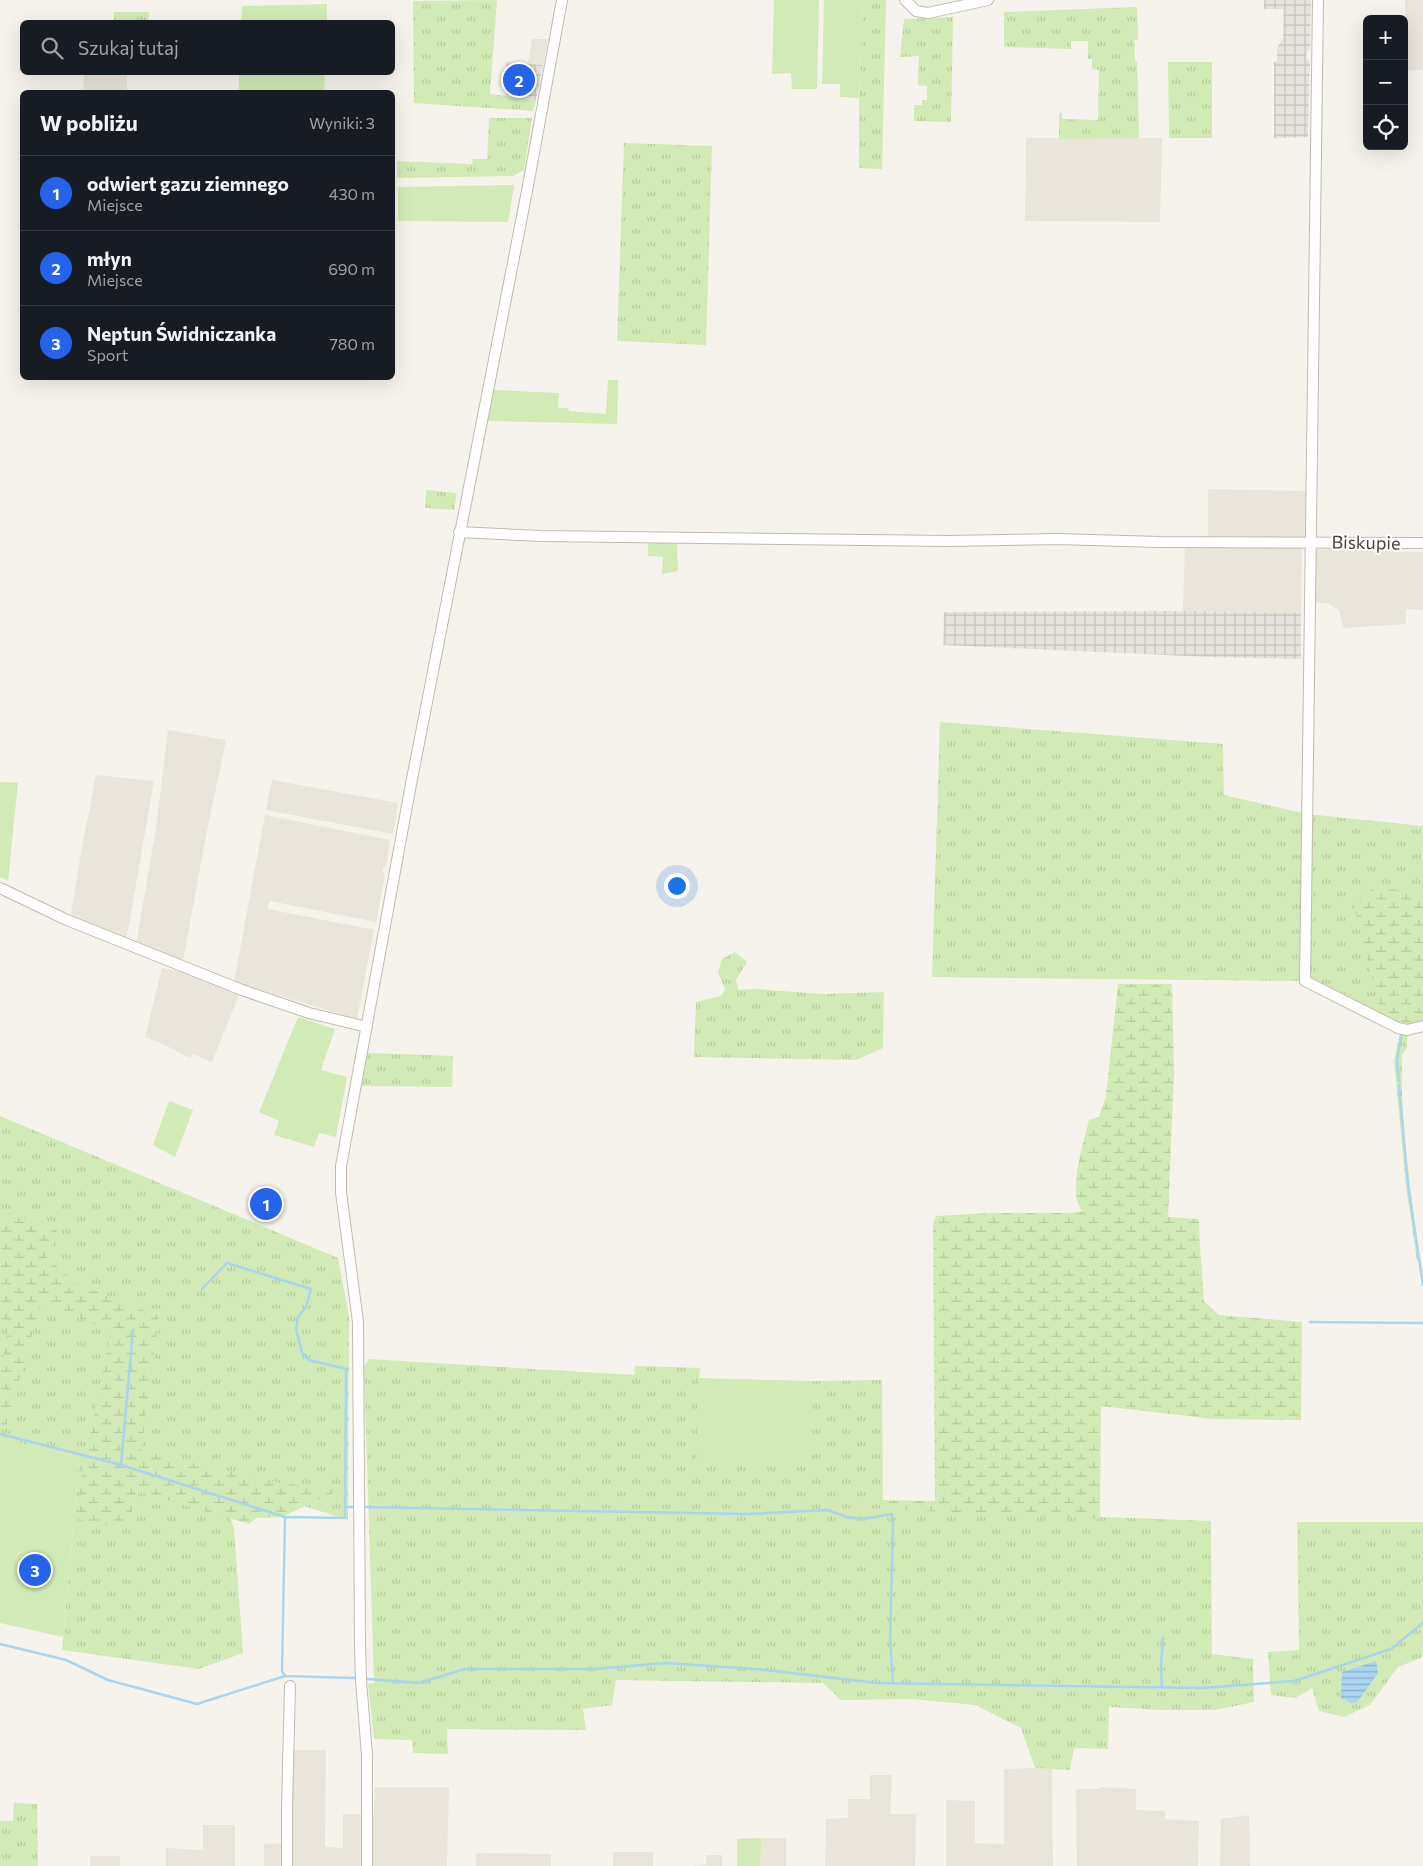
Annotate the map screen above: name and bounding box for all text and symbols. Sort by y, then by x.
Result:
map controls [1363,15,1408,150]
button: + [1363,15,1408,60]
search box [20,20,395,75]
icon: search [38,34,66,62]
text: Szukaj tutaj [78,36,179,59]
button: − [1363,60,1408,105]
pin: 2 [503,61,535,99]
button: locate [1363,105,1408,150]
text: W pobliżu [40,110,138,135]
text: Wyniki: 3 [309,113,375,132]
text: odwiert gazu ziemnego [87,172,289,195]
text: 1 [52,184,60,203]
text: 430 m [329,184,375,203]
text: Miejsce [87,195,143,214]
text: młyn [87,247,132,270]
text: 2 [51,259,61,278]
text: 690 m [328,259,375,278]
text: Miejsce [87,270,143,289]
text: Neptun Świdniczanka [87,322,276,345]
text: 3 [51,334,61,353]
text: 780 m [329,334,375,353]
text: Sport [87,345,128,364]
street label: Biskupie [1331,530,1401,554]
your location [664,873,690,899]
pin: 1 [250,1185,282,1223]
pin: 3 [19,1551,51,1589]

